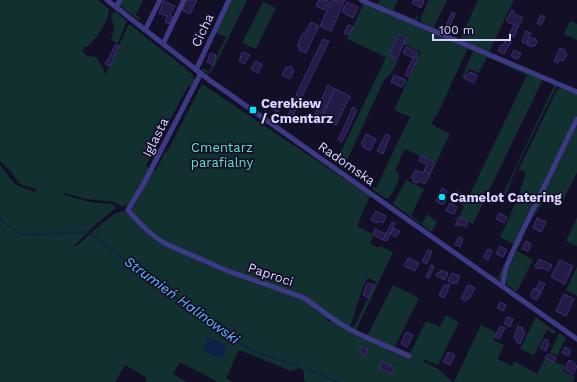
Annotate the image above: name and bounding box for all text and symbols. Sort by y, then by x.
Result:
street label: Cicha [188,11,217,49]
scale bar [433,16,510,42]
text: 100 m [439,23,474,37]
place label: Cerekiew / Cmentarz [261,96,333,126]
marker: Cerekiew / Cmentarz [248,105,258,115]
street label: Iglasta [139,115,172,159]
street label: Radomska [315,138,378,189]
park label: Cmentarz parafialny [191,140,253,170]
place label: Camelot Catering [450,190,562,205]
marker: Camelot Catering [437,192,447,202]
water label: Strumień Halinowski [121,253,243,347]
street label: Paproci [246,260,296,289]

